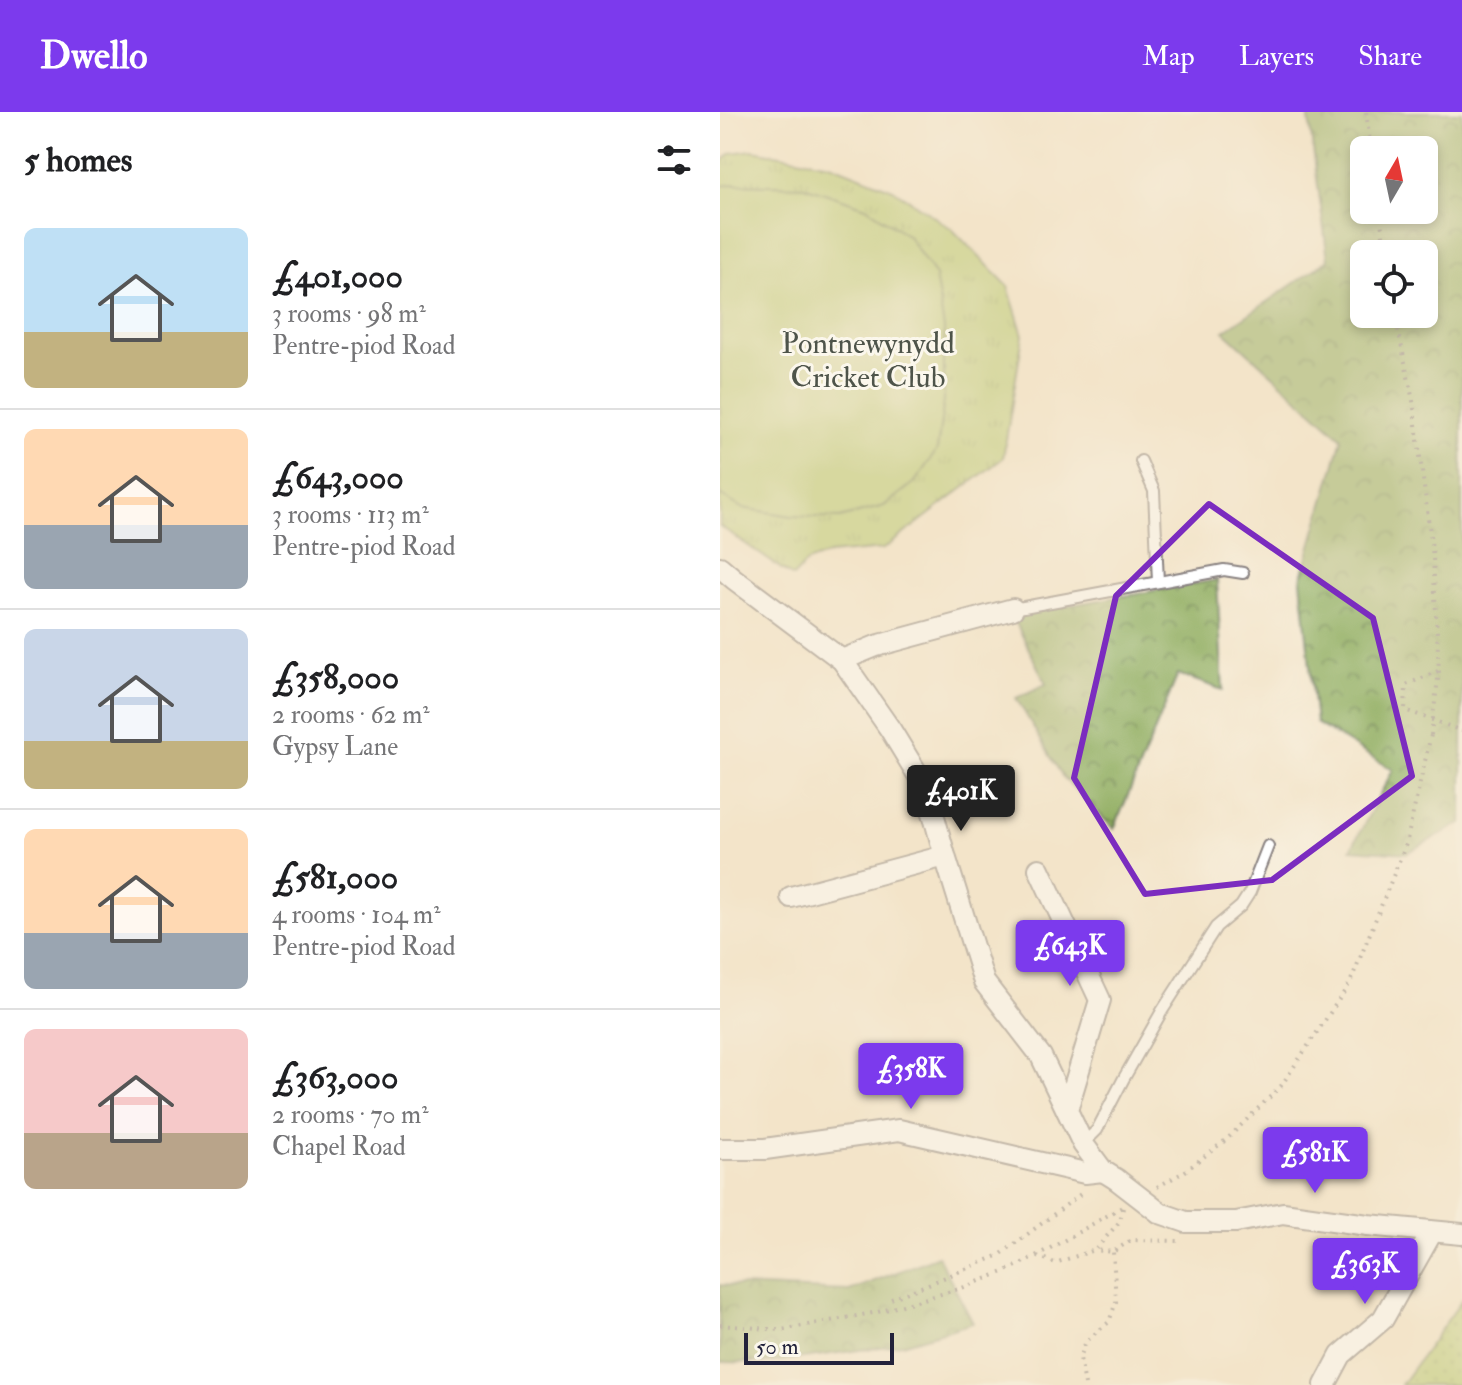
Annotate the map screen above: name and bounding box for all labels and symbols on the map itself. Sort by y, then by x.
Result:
north arrow [1350,136,1438,224]
park label: Pontnewynydd Cricket Club [781,325,955,396]
pin: £401K [905,765,1017,833]
pin: £643K [1014,920,1126,988]
pin: £358K [855,1043,967,1111]
pin: £581K [1259,1127,1371,1195]
pin: £363K [1309,1238,1421,1306]
scale bar [744,1329,894,1365]

